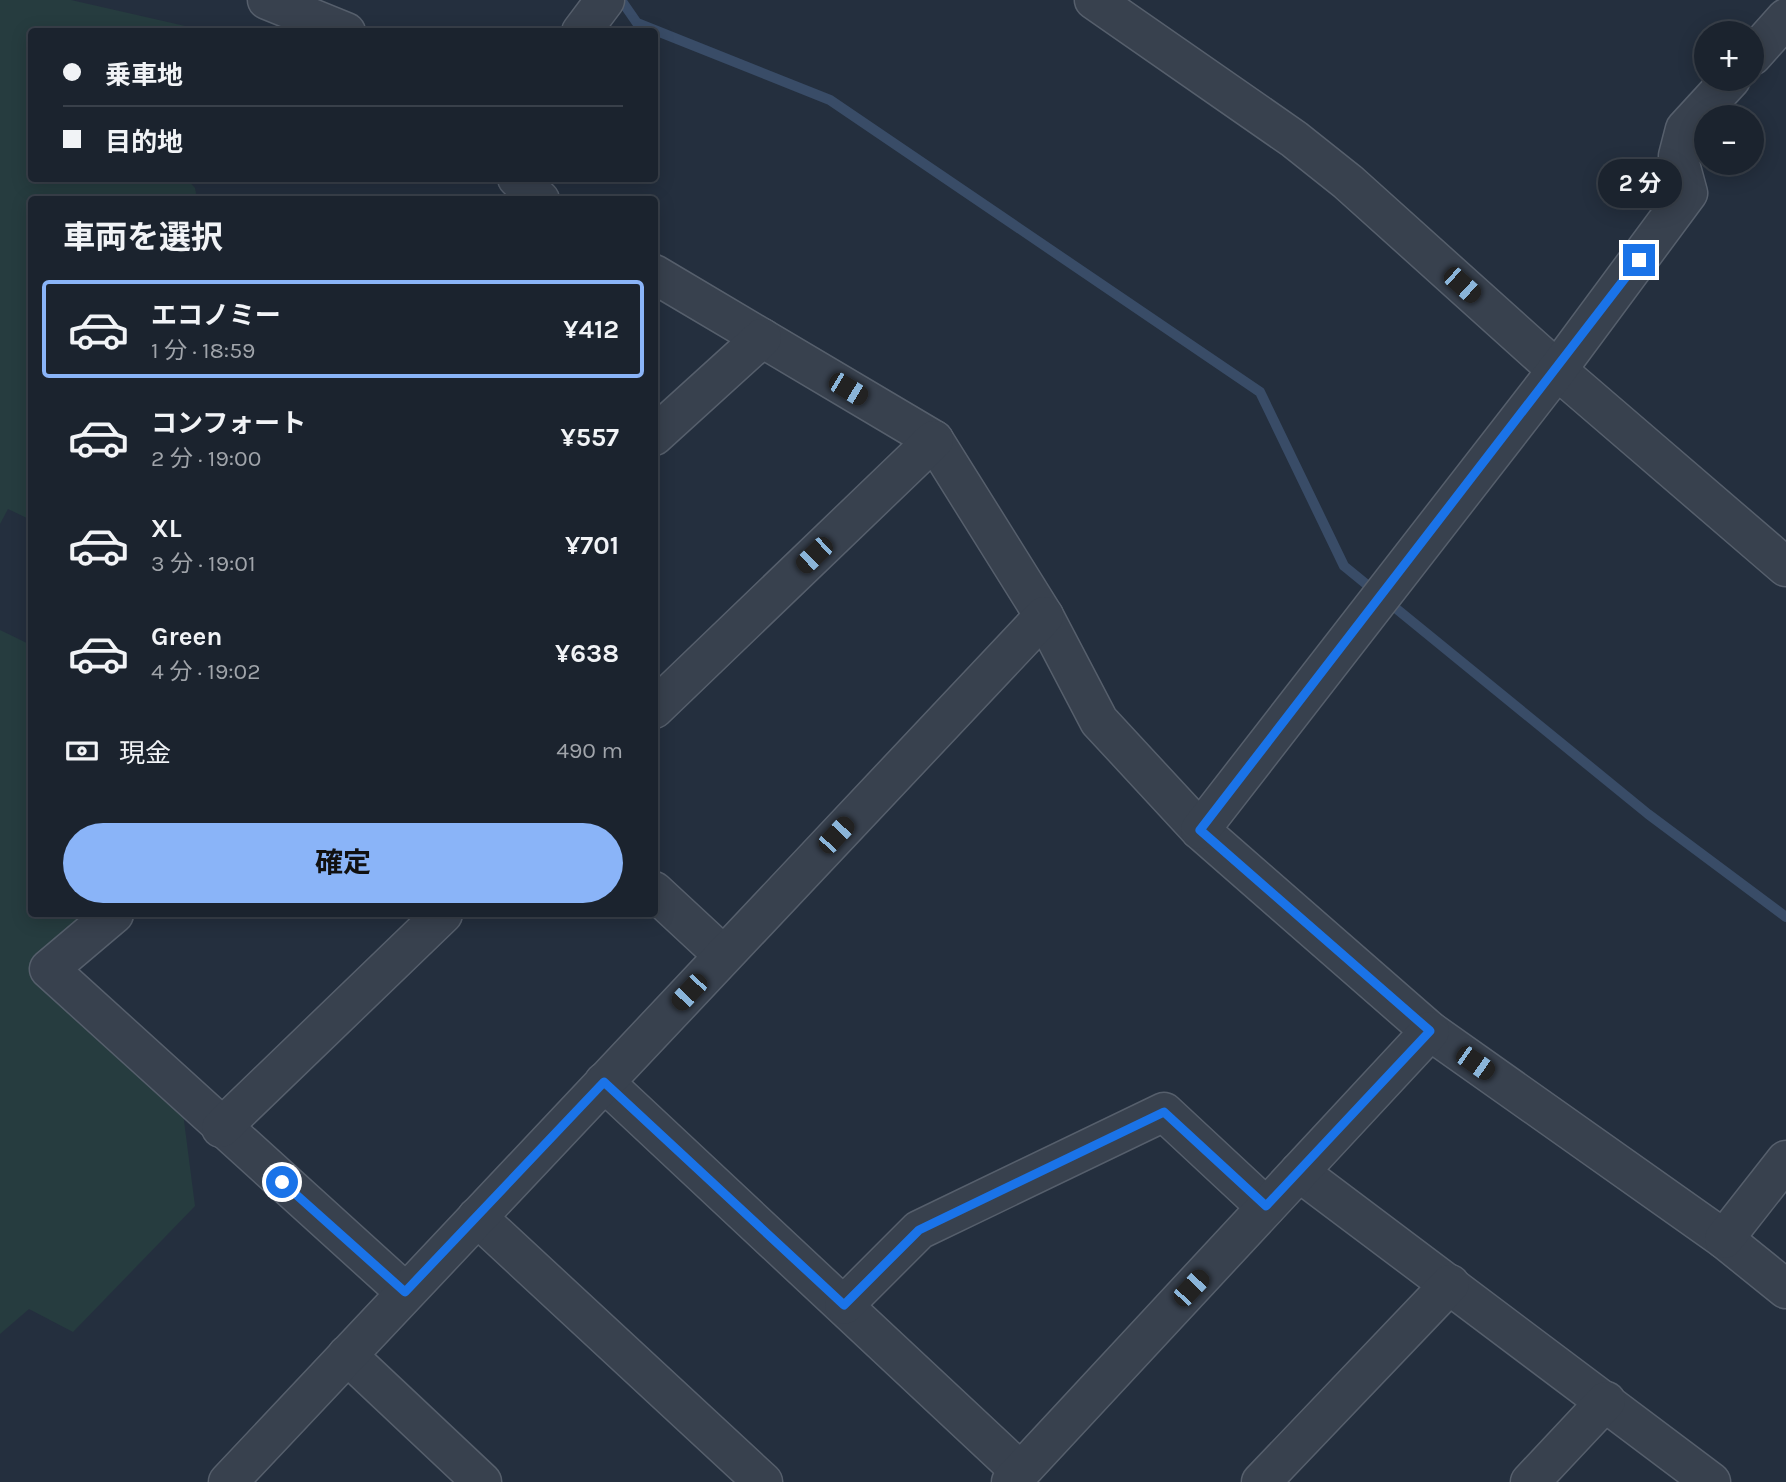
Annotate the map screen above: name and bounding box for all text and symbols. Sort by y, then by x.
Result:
map controls [1694,21,1764,175]
button: + [1694,21,1764,91]
text: 乗車地 [105,60,183,91]
button: − [1694,105,1764,175]
text: 目的地 [105,127,183,158]
callout: 2 分 [1597,159,1681,208]
text: 2 分 [1619,170,1661,197]
text: 車両を選択 [63,219,223,256]
route end [1623,244,1655,276]
car [1440,263,1485,307]
icon: car [67,298,130,361]
text: エコノミー [151,300,281,331]
text: ¥412 [563,314,619,345]
text: 1 分 · 18:59 [151,337,255,364]
car [825,369,872,409]
icon: car [67,406,130,469]
text: コンフォート [151,408,306,439]
text: ¥557 [561,422,619,453]
text: 2 分 · 19:00 [151,445,261,472]
text: XL [151,513,182,544]
icon: car [67,514,130,577]
text: ¥701 [565,530,619,561]
car [792,533,837,577]
text: 3 分 · 19:01 [151,550,256,577]
text: Green [151,621,223,652]
icon: car [67,622,130,685]
text: ¥638 [555,638,619,669]
text: 4 分 · 19:02 [151,658,261,685]
icon: cash [63,732,101,770]
text: 490 m [556,737,623,764]
text: 現金 [119,738,171,769]
car [814,812,859,858]
button: 確定 [63,823,623,903]
car [667,969,712,1015]
car [1452,1042,1499,1084]
route start [266,1166,298,1198]
car [1169,1265,1214,1311]

